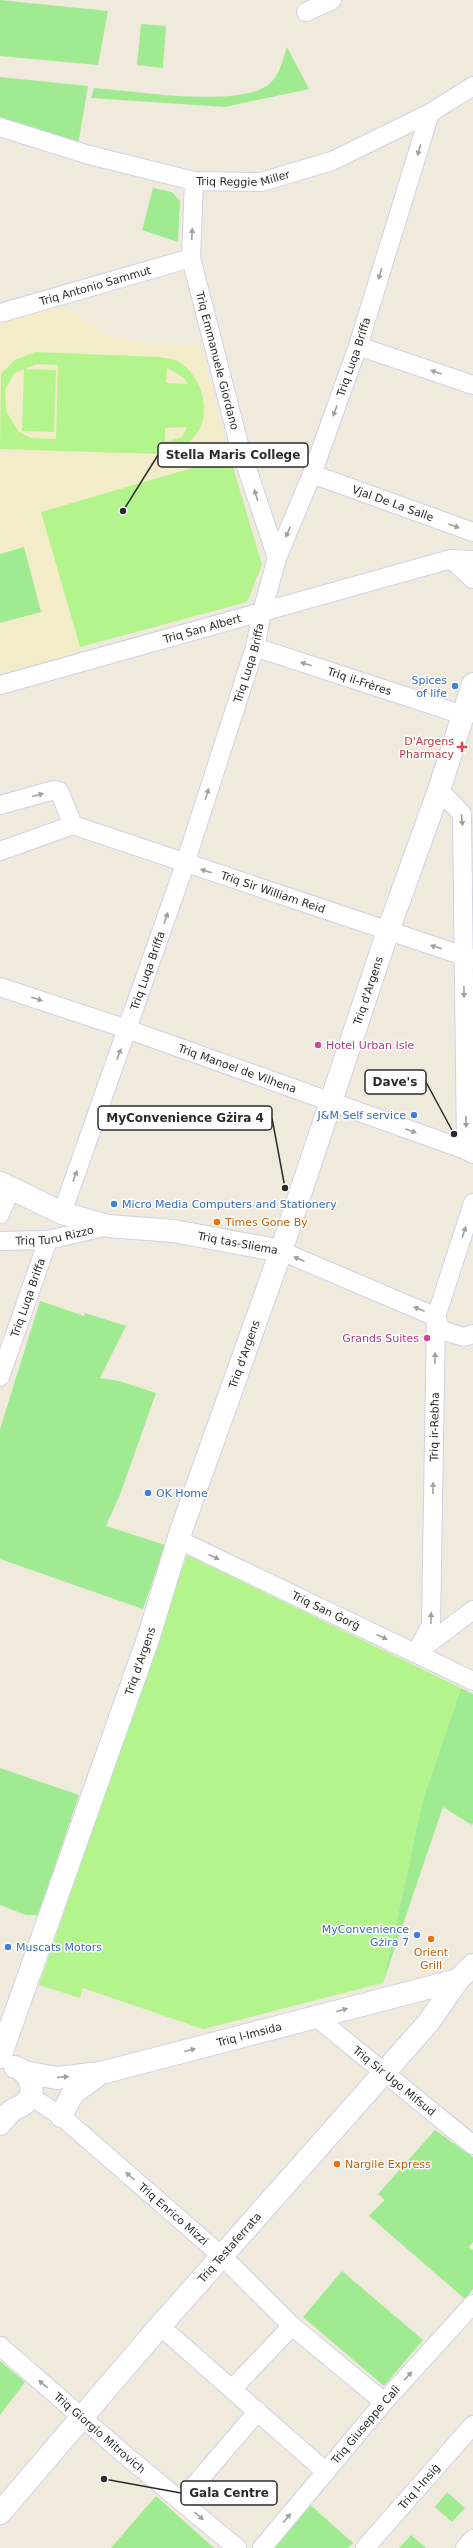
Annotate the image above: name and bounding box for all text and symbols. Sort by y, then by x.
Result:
one-way arrow [415,144,421,156]
street label: Triq Reggie Miller [195,168,292,189]
one-way arrow [188,228,195,240]
street label: Triq Antonio Sammut [37,264,153,309]
one-way arrow [377,268,383,280]
street label: Triq Emmanuele Giordano [193,289,241,432]
street label: Triq Luqa Briffa [334,316,373,399]
one-way arrow [430,369,442,375]
one-way arrow [332,405,338,417]
callout: Stella Maris College [158,443,308,467]
text: Stella Maris College [166,448,300,462]
street label: Vjal De La Salle [350,483,435,524]
one-way arrow [253,488,259,500]
one-way arrow [449,523,461,529]
one-way arrow [285,526,291,538]
street label: Triq San Albert [161,612,244,646]
street label: Triq Luqa Briffa [231,622,267,706]
one-way arrow [300,661,312,667]
street label: Triq il-Frères [325,665,393,698]
place label: Spices of life [411,674,447,700]
marker: Spices of life [450,681,460,691]
place label: D'Argens Pharmacy [399,735,454,761]
marker: D'Argens Pharmacy [457,742,467,752]
one-way arrow [205,788,211,800]
one-way arrow [32,792,44,798]
one-way arrow [458,814,465,826]
one-way arrow [200,868,212,874]
street label: Triq Sir William Reid [218,869,327,916]
one-way arrow [164,911,170,923]
street label: Triq Luqa Briffa [128,930,168,1013]
one-way arrow [430,944,442,950]
street label: Triq d'Argens [351,955,386,1028]
one-way arrow [461,986,467,999]
one-way arrow [31,996,43,1002]
place label: Hotel Urban Isle [326,1039,414,1052]
marker: Hotel Urban Isle [313,1040,323,1050]
street label: Triq Manoel de Vilhena [175,1041,298,1096]
one-way arrow [116,1047,122,1059]
callout: Dave's [365,1070,426,1094]
text: Dave's [373,1075,417,1089]
callout: MyConvenience Gżira 4 [98,1106,272,1130]
place label: J&M Self service [317,1109,406,1122]
marker: J&M Self service [409,1110,419,1120]
text: MyConvenience Gżira 4 [106,1111,264,1125]
one-way arrow [462,1116,469,1128]
one-way arrow [405,1128,417,1134]
one-way arrow [72,1170,78,1182]
place label: Micro Media Computers and Stationery [122,1198,337,1211]
marker: Micro Media Computers and Stationery [109,1199,119,1209]
place label: Times Gone By [224,1216,308,1229]
marker: Times Gone By [212,1217,222,1227]
street label: Triq Turu Rizzo [14,1224,95,1248]
one-way arrow [461,1226,467,1238]
street label: Triq tas-Sliema [196,1229,279,1257]
one-way arrow [293,1255,305,1262]
street label: Triq Luqa Briffa [8,1257,48,1340]
one-way arrow [412,1306,424,1312]
street label: Triq d'Argens [226,1318,263,1391]
place label: Grands Suites [342,1332,419,1345]
marker: Grands Suites [422,1333,432,1343]
one-way arrow [432,1352,439,1364]
street label: Triq ir-Rebħa [428,1392,442,1463]
one-way arrow [430,1481,436,1494]
place label: OK Home [156,1487,208,1500]
marker: OK Home [143,1488,153,1498]
one-way arrow [208,1554,220,1560]
street label: Triq San Ġorġ [289,1589,362,1633]
one-way arrow [428,1611,434,1624]
street label: Triq d'Argens [122,1625,158,1698]
one-way arrow [376,1634,388,1640]
place label: MyConvenience Gżira 7 [322,1923,409,1949]
marker: MyConvenience Gżira 7 [412,1930,422,1940]
marker: Orient Grill [426,1934,436,1944]
place label: Muscats Motors [16,1941,102,1954]
marker: Muscats Motors [3,1942,13,1952]
place label: Orient Grill [414,1946,449,1972]
one-way arrow [337,2007,349,2013]
street label: Triq l-Imsida [214,2020,283,2050]
street label: Triq Sir Ugo Mifsud [349,2043,438,2119]
one-way arrow [184,2047,196,2053]
one-way arrow [57,2074,69,2081]
place label: Nargile Express [345,2158,431,2171]
marker: Nargile Express [332,2159,342,2169]
one-way arrow [125,2172,135,2181]
street label: Triq Enrico Mizzi [135,2180,211,2248]
street label: Triq Testaferrata [195,2210,264,2286]
one-way arrow [403,2371,412,2381]
one-way arrow [38,2379,48,2388]
street label: Triq Giuseppe Calì [328,2383,403,2468]
street label: Triq Giorgio Mitrovich [50,2389,148,2476]
street label: Triq l-Insiġ [395,2461,443,2513]
callout: Gala Centre [181,2481,277,2505]
text: Gala Centre [189,2486,269,2500]
one-way arrow [193,2511,204,2520]
one-way arrow [283,2513,292,2523]

